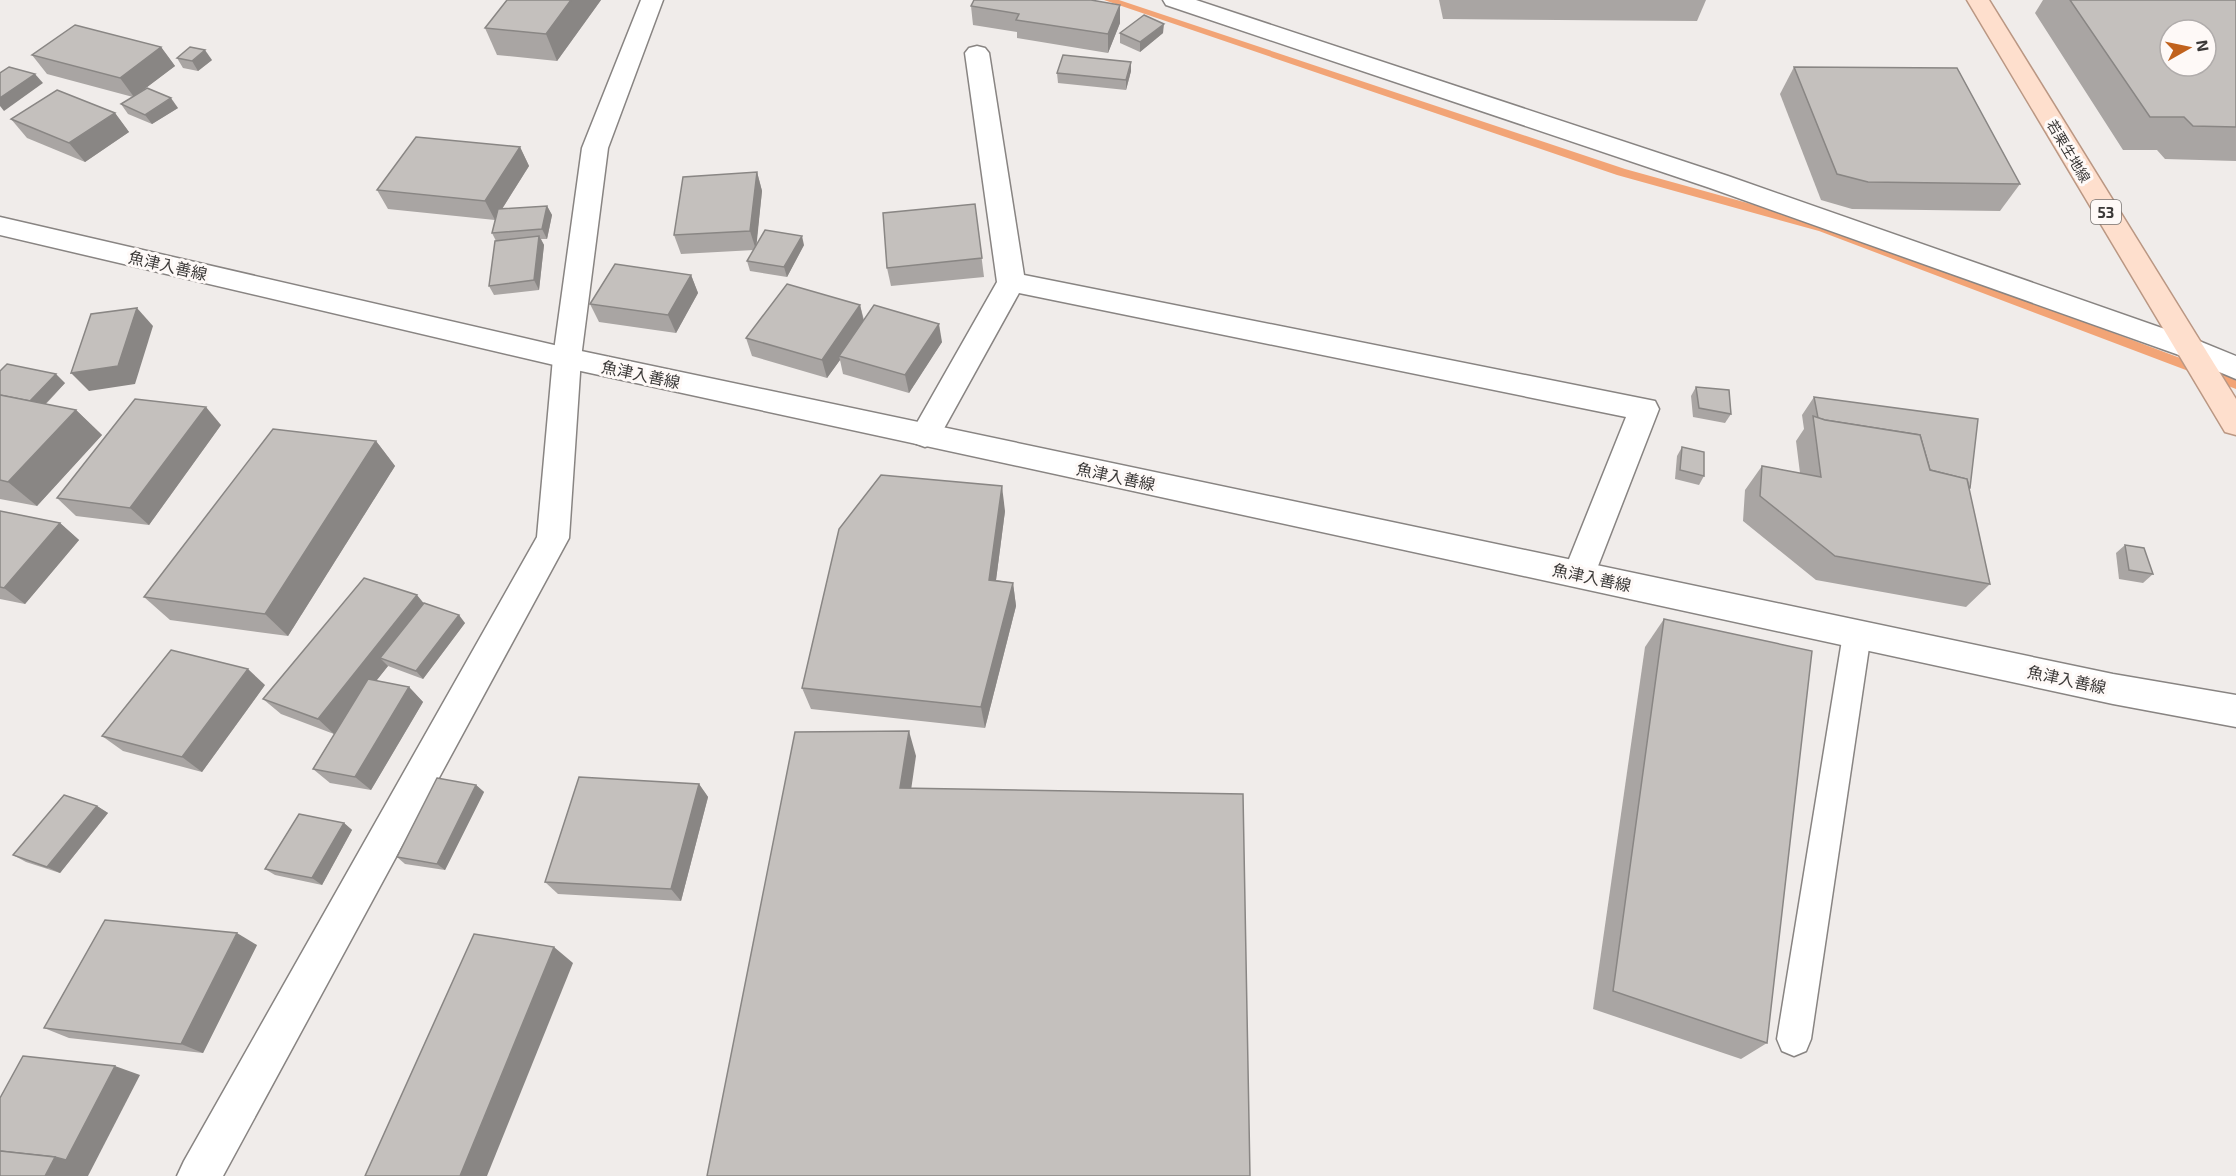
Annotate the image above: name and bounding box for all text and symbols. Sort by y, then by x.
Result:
north arrow [2158,18,2218,78]
text: N [2193,38,2214,53]
street label: 若栗生地線 [2044,117,2094,185]
road number: 53 [2091,200,2121,224]
street label: 魚津入善線 [127,247,209,283]
street label: 魚津入善線 [600,356,682,392]
street label: 魚津入善線 [1075,458,1157,494]
street label: 魚津入善線 [1551,559,1633,595]
street label: 魚津入善線 [2026,661,2108,697]

